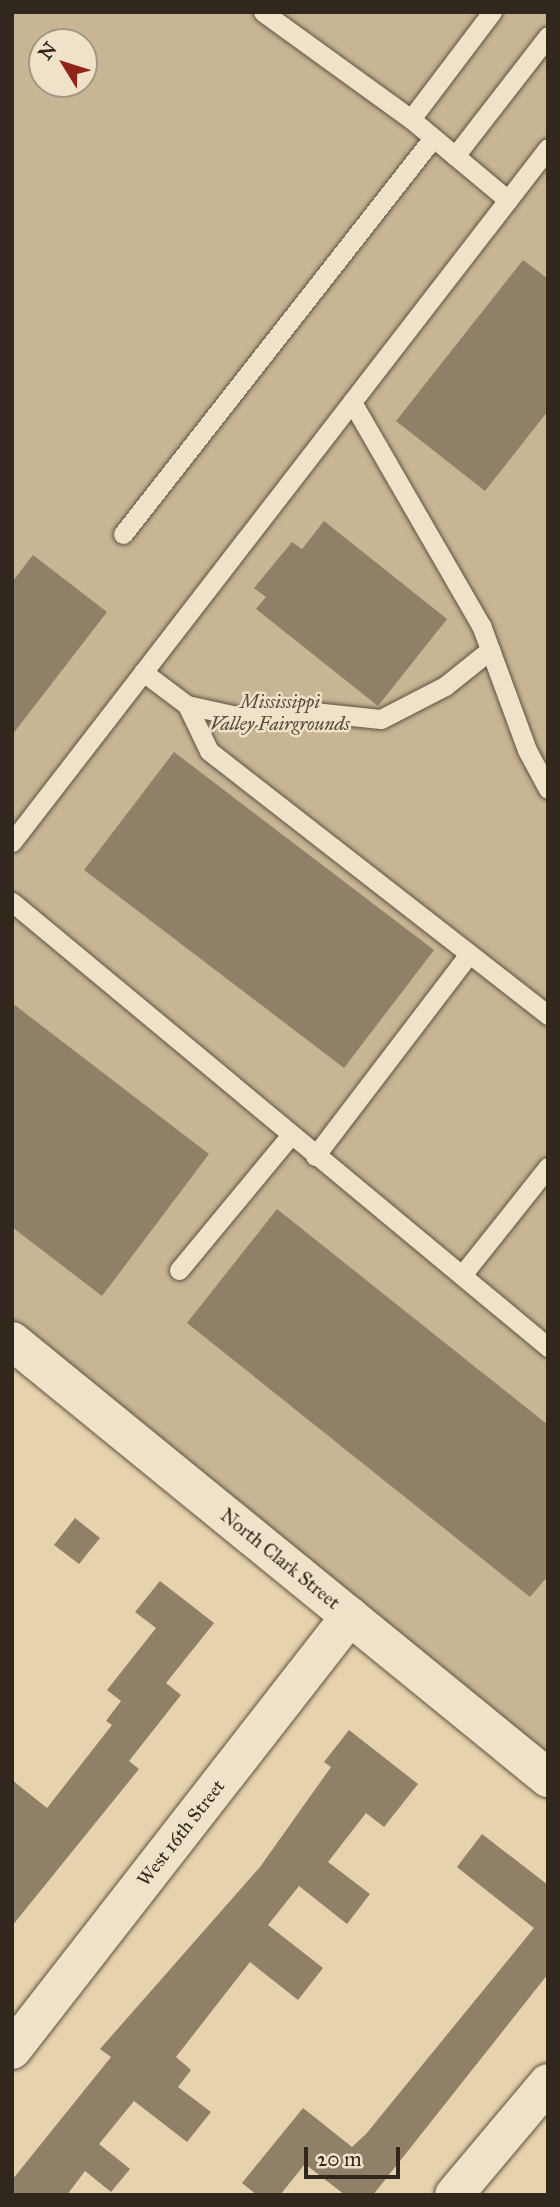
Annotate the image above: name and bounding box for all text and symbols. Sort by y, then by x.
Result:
north arrow [28,28,98,98]
text: N [34,38,62,64]
park label: Mississippi Valley Fairgrounds [210,691,350,735]
street label: North Clark Street [216,1504,344,1614]
street label: West 16th Street [132,1775,230,1891]
scale bar [308,2134,404,2178]
text: 20 m [317,2146,362,2172]

